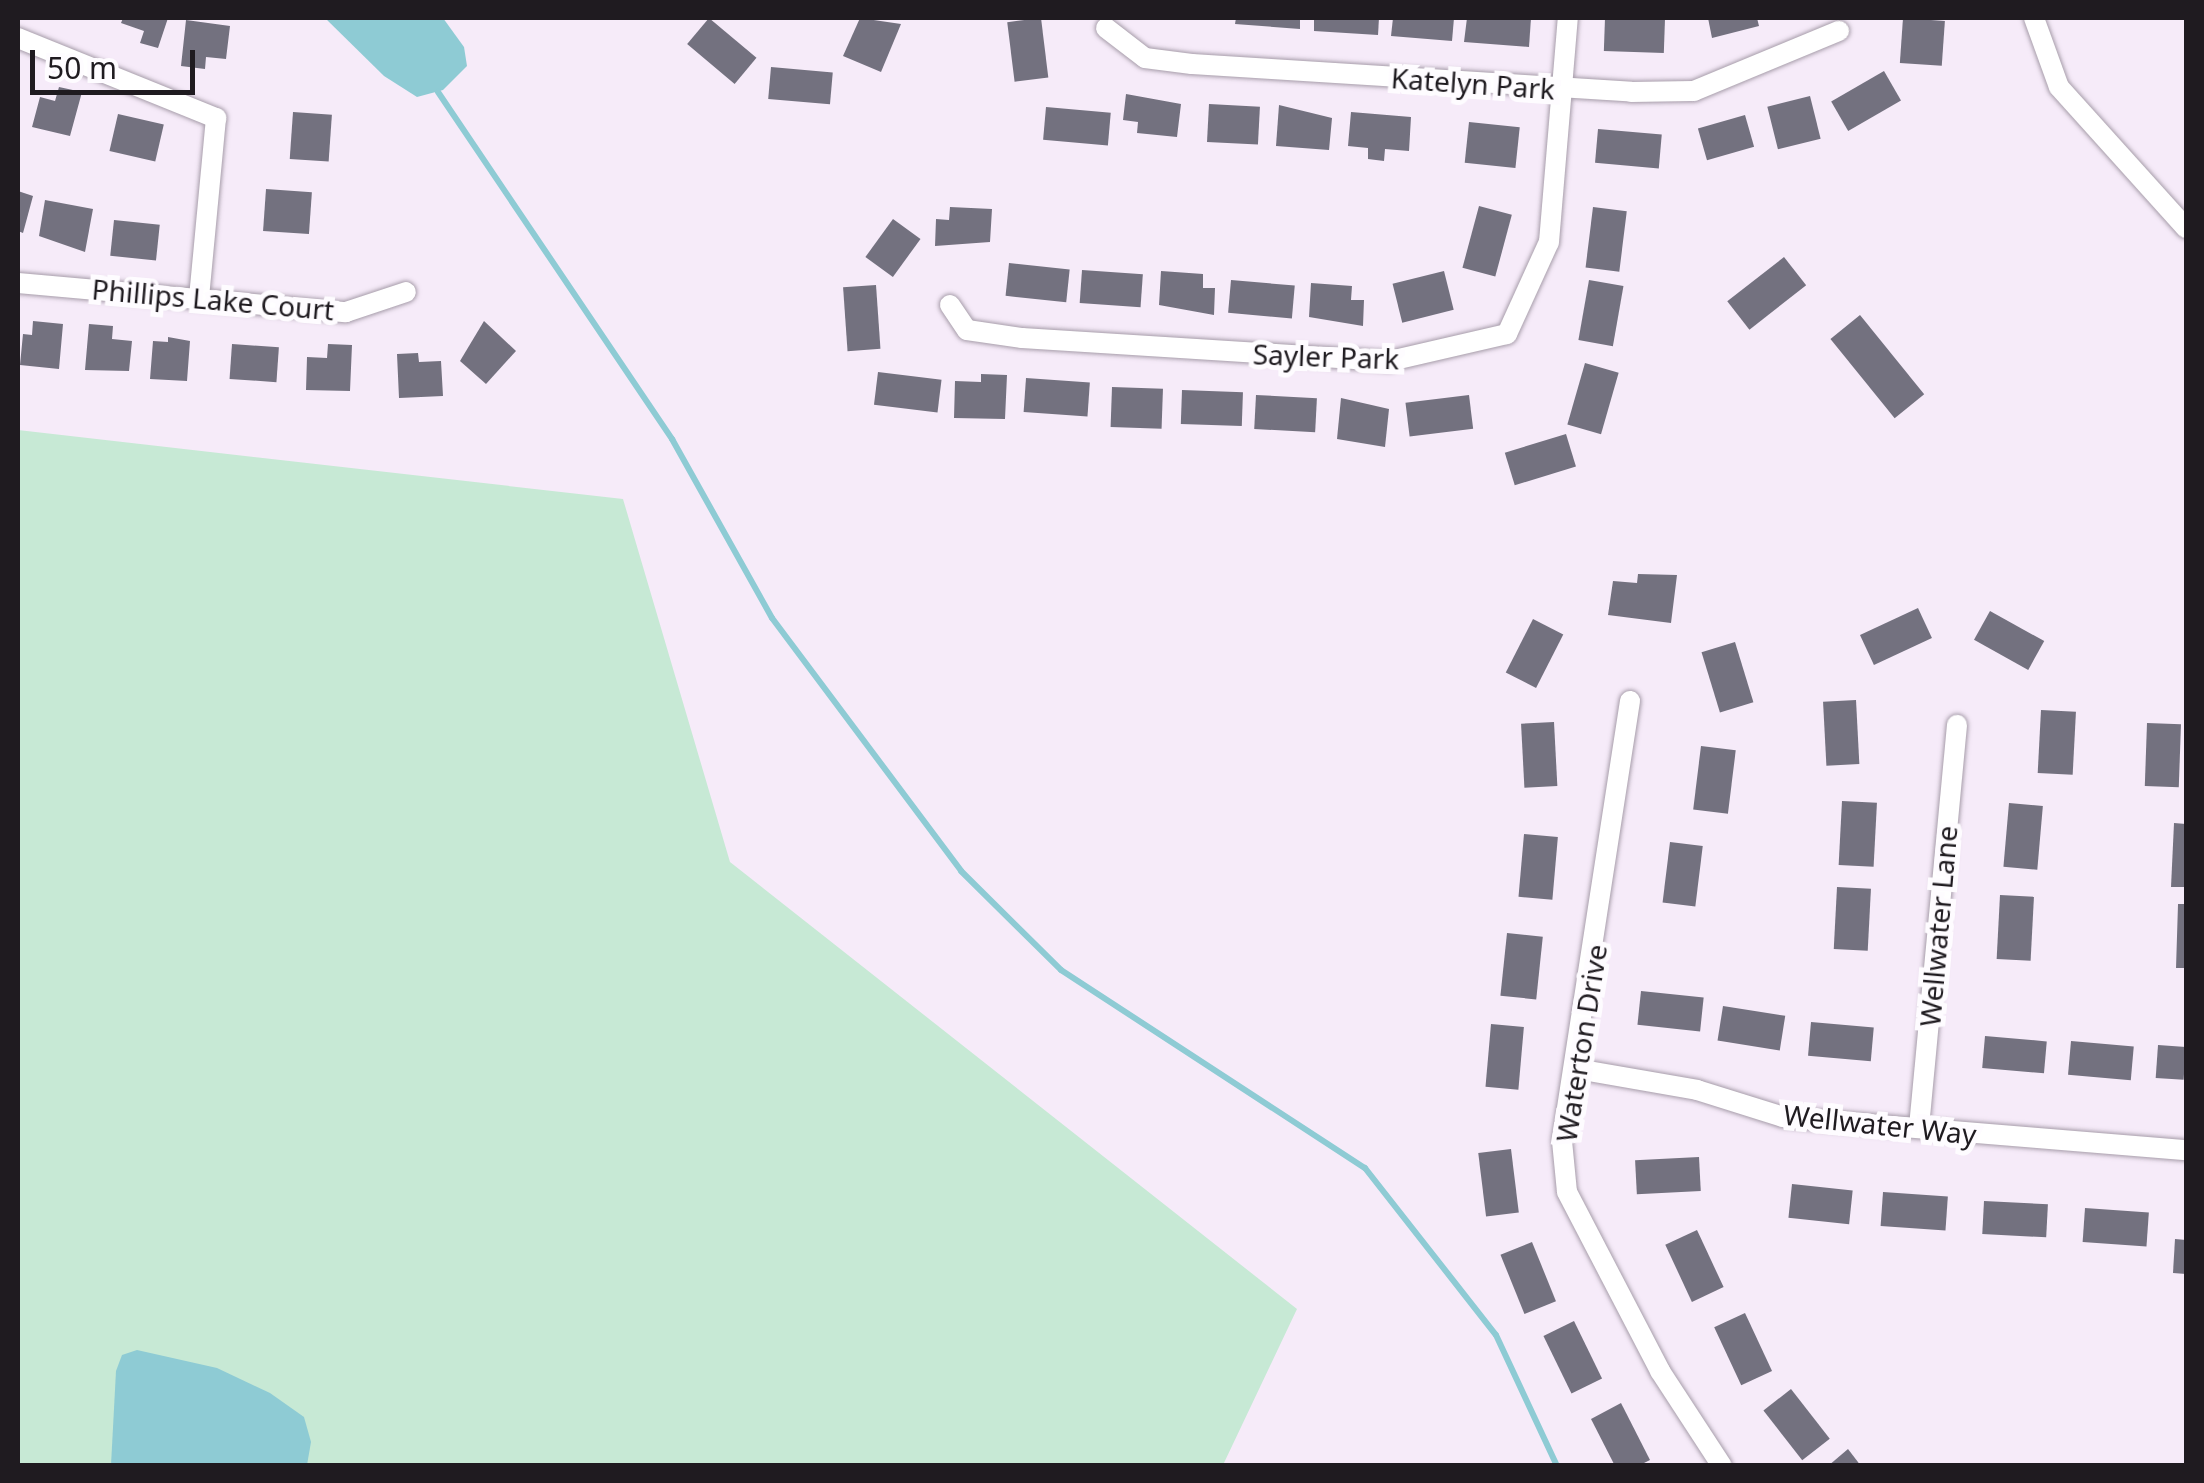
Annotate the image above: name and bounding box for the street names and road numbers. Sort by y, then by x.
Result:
street label: Katelyn Park [1390,61,1556,105]
street label: Phillips Lake Court [90,272,336,326]
street label: Sayler Park [1252,337,1400,375]
street label: Wellwater Lane [1912,824,1964,1028]
street label: Waterton Drive [1549,942,1613,1144]
street label: Wellwater Way [1782,1097,1978,1151]

